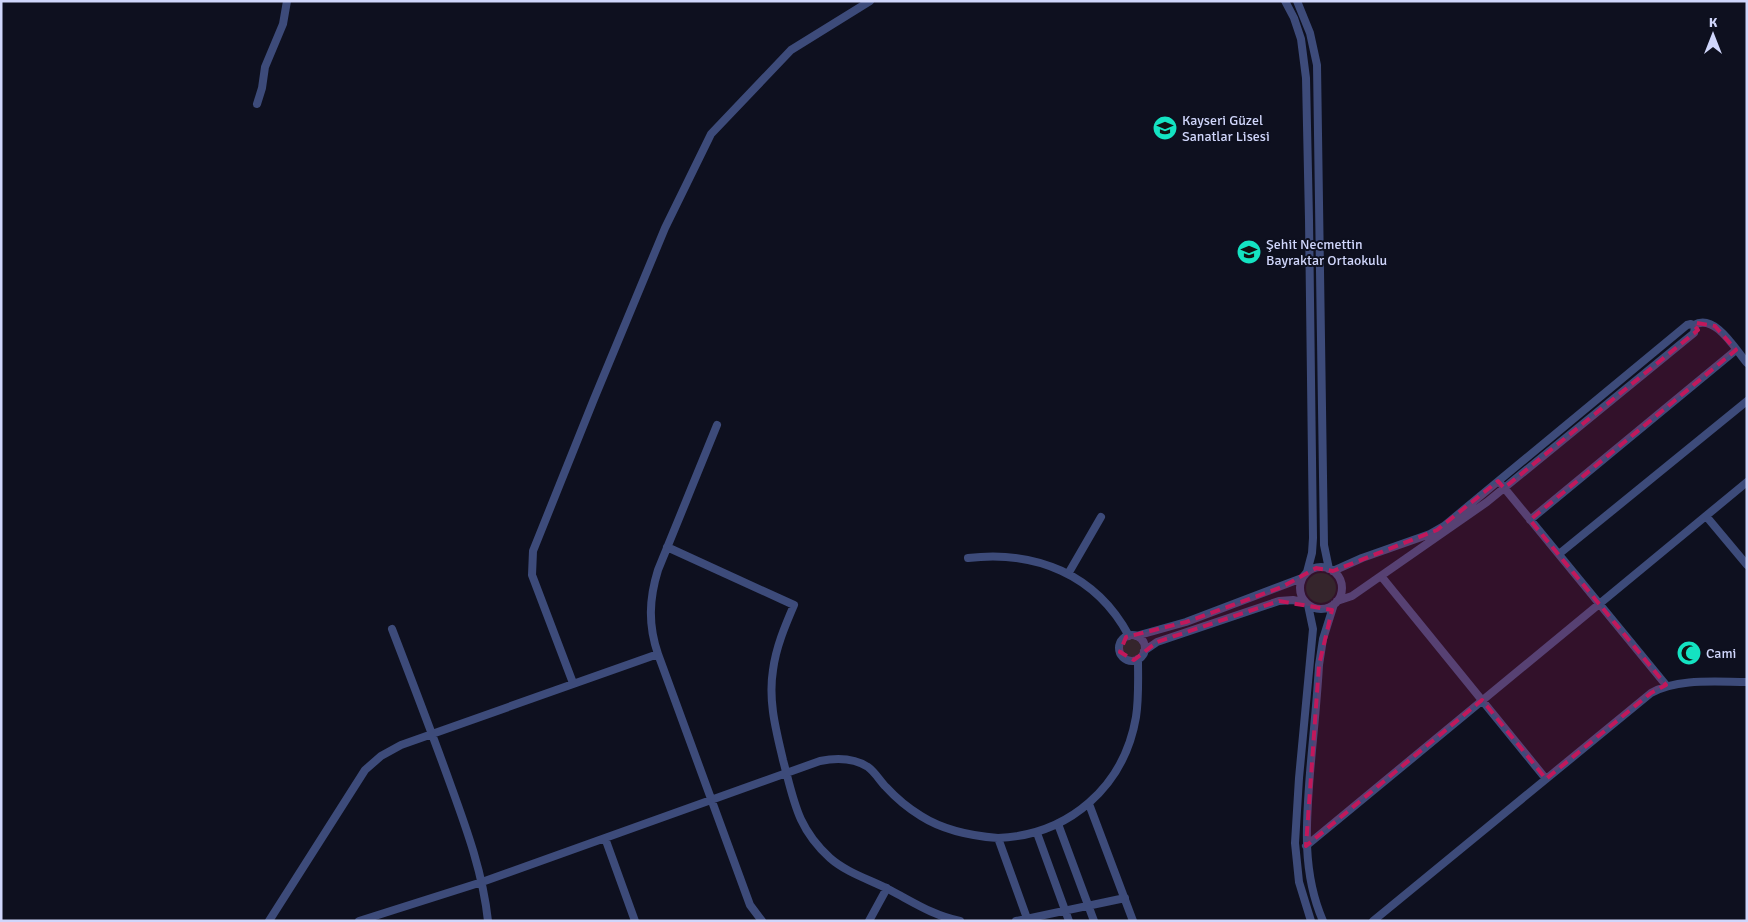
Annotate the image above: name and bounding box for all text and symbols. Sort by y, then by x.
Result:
north arrow [1688,10,1738,60]
text: K [1709,14,1718,31]
place label: Kayseri Güzel Sanatlar Lisesi [1182,112,1270,145]
school or university icon: Kayseri Güzel Sanatlar Lisesi [1152,115,1178,141]
place label: Şehit Necmettin Bayraktar Ortaokulu [1266,236,1387,269]
school or university icon: Şehit Necmettin Bayraktar Ortaokulu [1236,239,1262,265]
mosque icon: Cami [1676,640,1702,666]
place label: Cami [1706,645,1736,662]

